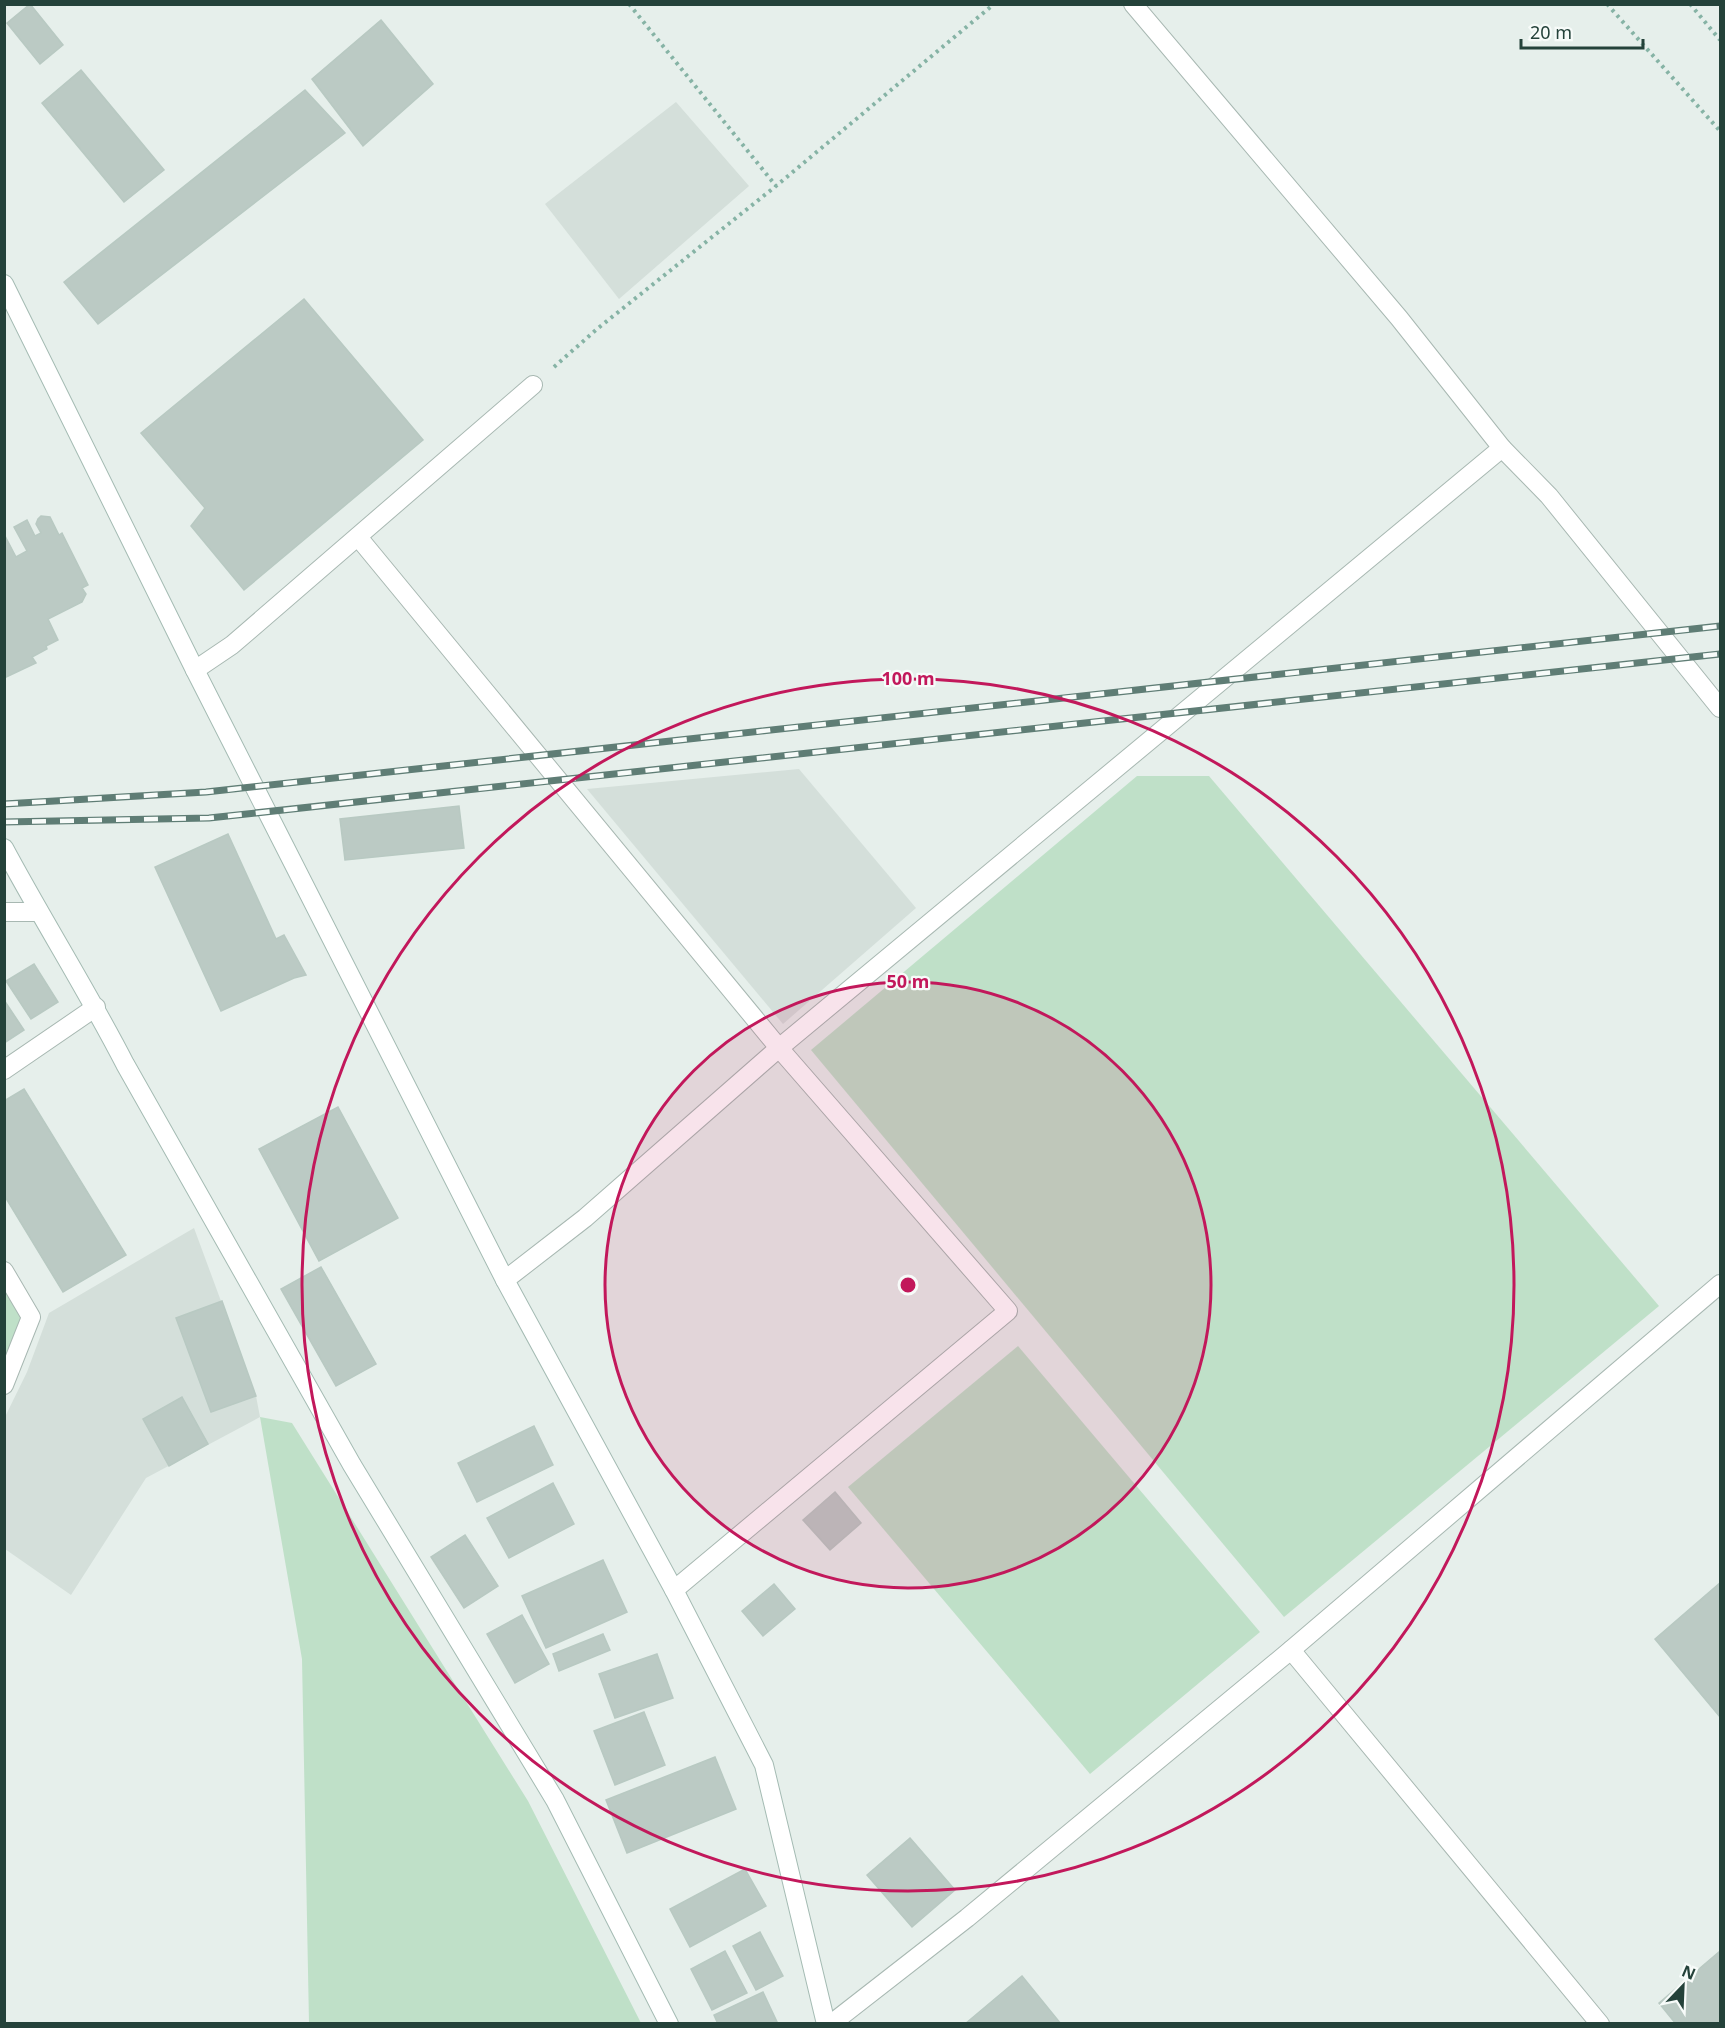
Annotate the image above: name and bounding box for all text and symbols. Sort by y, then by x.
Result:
scale bar [1521,12,1642,50]
text: 20 m [1530,20,1572,44]
text: 100 m [881,666,935,690]
text: 50 m [887,969,929,993]
centre of rings [898,1275,918,1295]
north arrow [1653,1956,1713,2016]
text: N [1679,1960,1699,1985]

